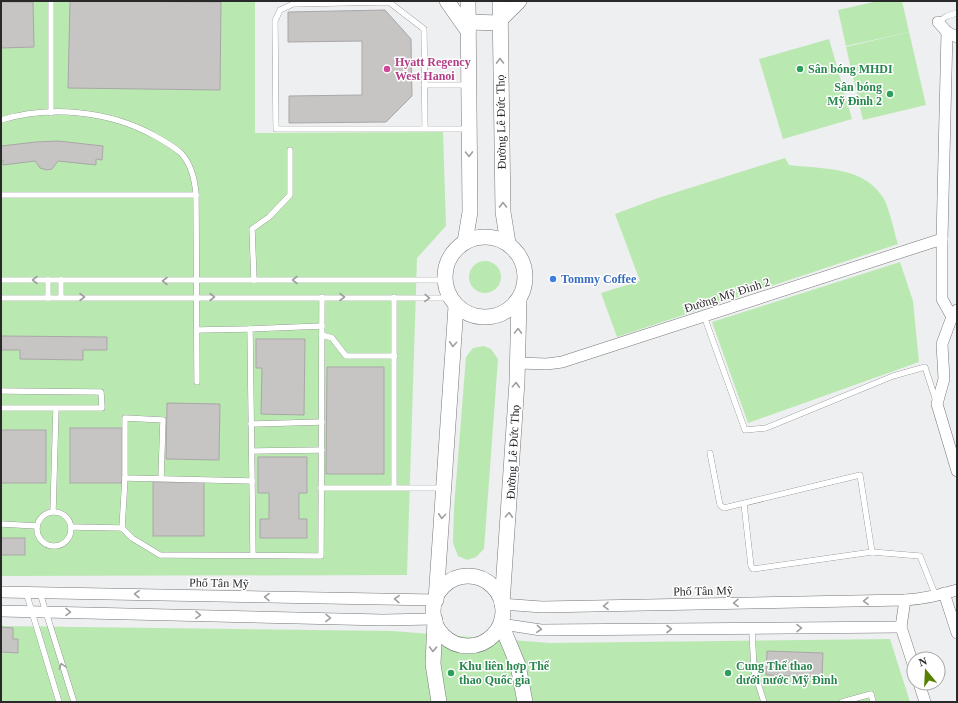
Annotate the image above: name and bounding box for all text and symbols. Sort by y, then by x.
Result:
place label: Hyatt Regency West Hanoi [395,55,471,83]
one-way arrow [496,58,505,64]
place label: Sân bóng MHDI [808,62,893,76]
marker: Hyatt Regency West Hanoi [382,64,392,74]
marker: Sân bóng MHDI [795,64,805,74]
street label: Đường Lê Đức Thọ [493,74,509,170]
place label: Sân bóng Mỹ Đình 2 [827,80,882,108]
marker: Sân bóng Mỹ Đình 2 [885,89,895,99]
one-way arrow [465,151,473,157]
one-way arrow [499,202,507,208]
place label: Tommy Coffee [561,272,637,286]
marker: Tommy Coffee [548,274,558,284]
street label: Đường Mỹ Đình 2 [682,275,772,315]
one-way arrow [32,276,38,284]
one-way arrow [292,276,298,284]
one-way arrow [162,277,168,285]
one-way arrow [79,293,85,301]
one-way arrow [209,293,215,301]
one-way arrow [339,293,345,301]
one-way arrow [424,293,430,302]
one-way arrow [514,328,523,334]
one-way arrow [449,341,458,347]
one-way arrow [512,382,521,388]
street label: Đường Lê Đức Thọ [504,404,522,500]
one-way arrow [505,512,514,518]
one-way arrow [437,513,446,519]
street label: Phố Tân Mỹ [189,575,249,591]
street label: Phố Tân Mỹ [673,583,733,599]
one-way arrow [134,590,140,598]
one-way arrow [264,593,270,601]
one-way arrow [394,595,400,603]
one-way arrow [863,597,869,605]
one-way arrow [733,599,739,607]
one-way arrow [603,601,609,610]
one-way arrow [65,608,71,616]
one-way arrow [195,611,201,619]
one-way arrow [325,614,331,623]
one-way arrow [796,624,802,632]
one-way arrow [536,625,542,634]
one-way arrow [666,625,672,633]
one-way arrow [429,646,438,652]
north arrow [906,651,946,691]
text: N [917,655,929,668]
place label: Khu liên hợp Thể thao Quốc gia [459,659,550,687]
place label: Cung Thể thao dưới nước Mỹ Đình [736,659,838,687]
one-way arrow [58,662,67,669]
marker: Khu liên hợp Thể thao Quốc gia [446,668,456,678]
marker: Cung Thể thao dưới nước Mỹ Đình [723,668,733,678]

